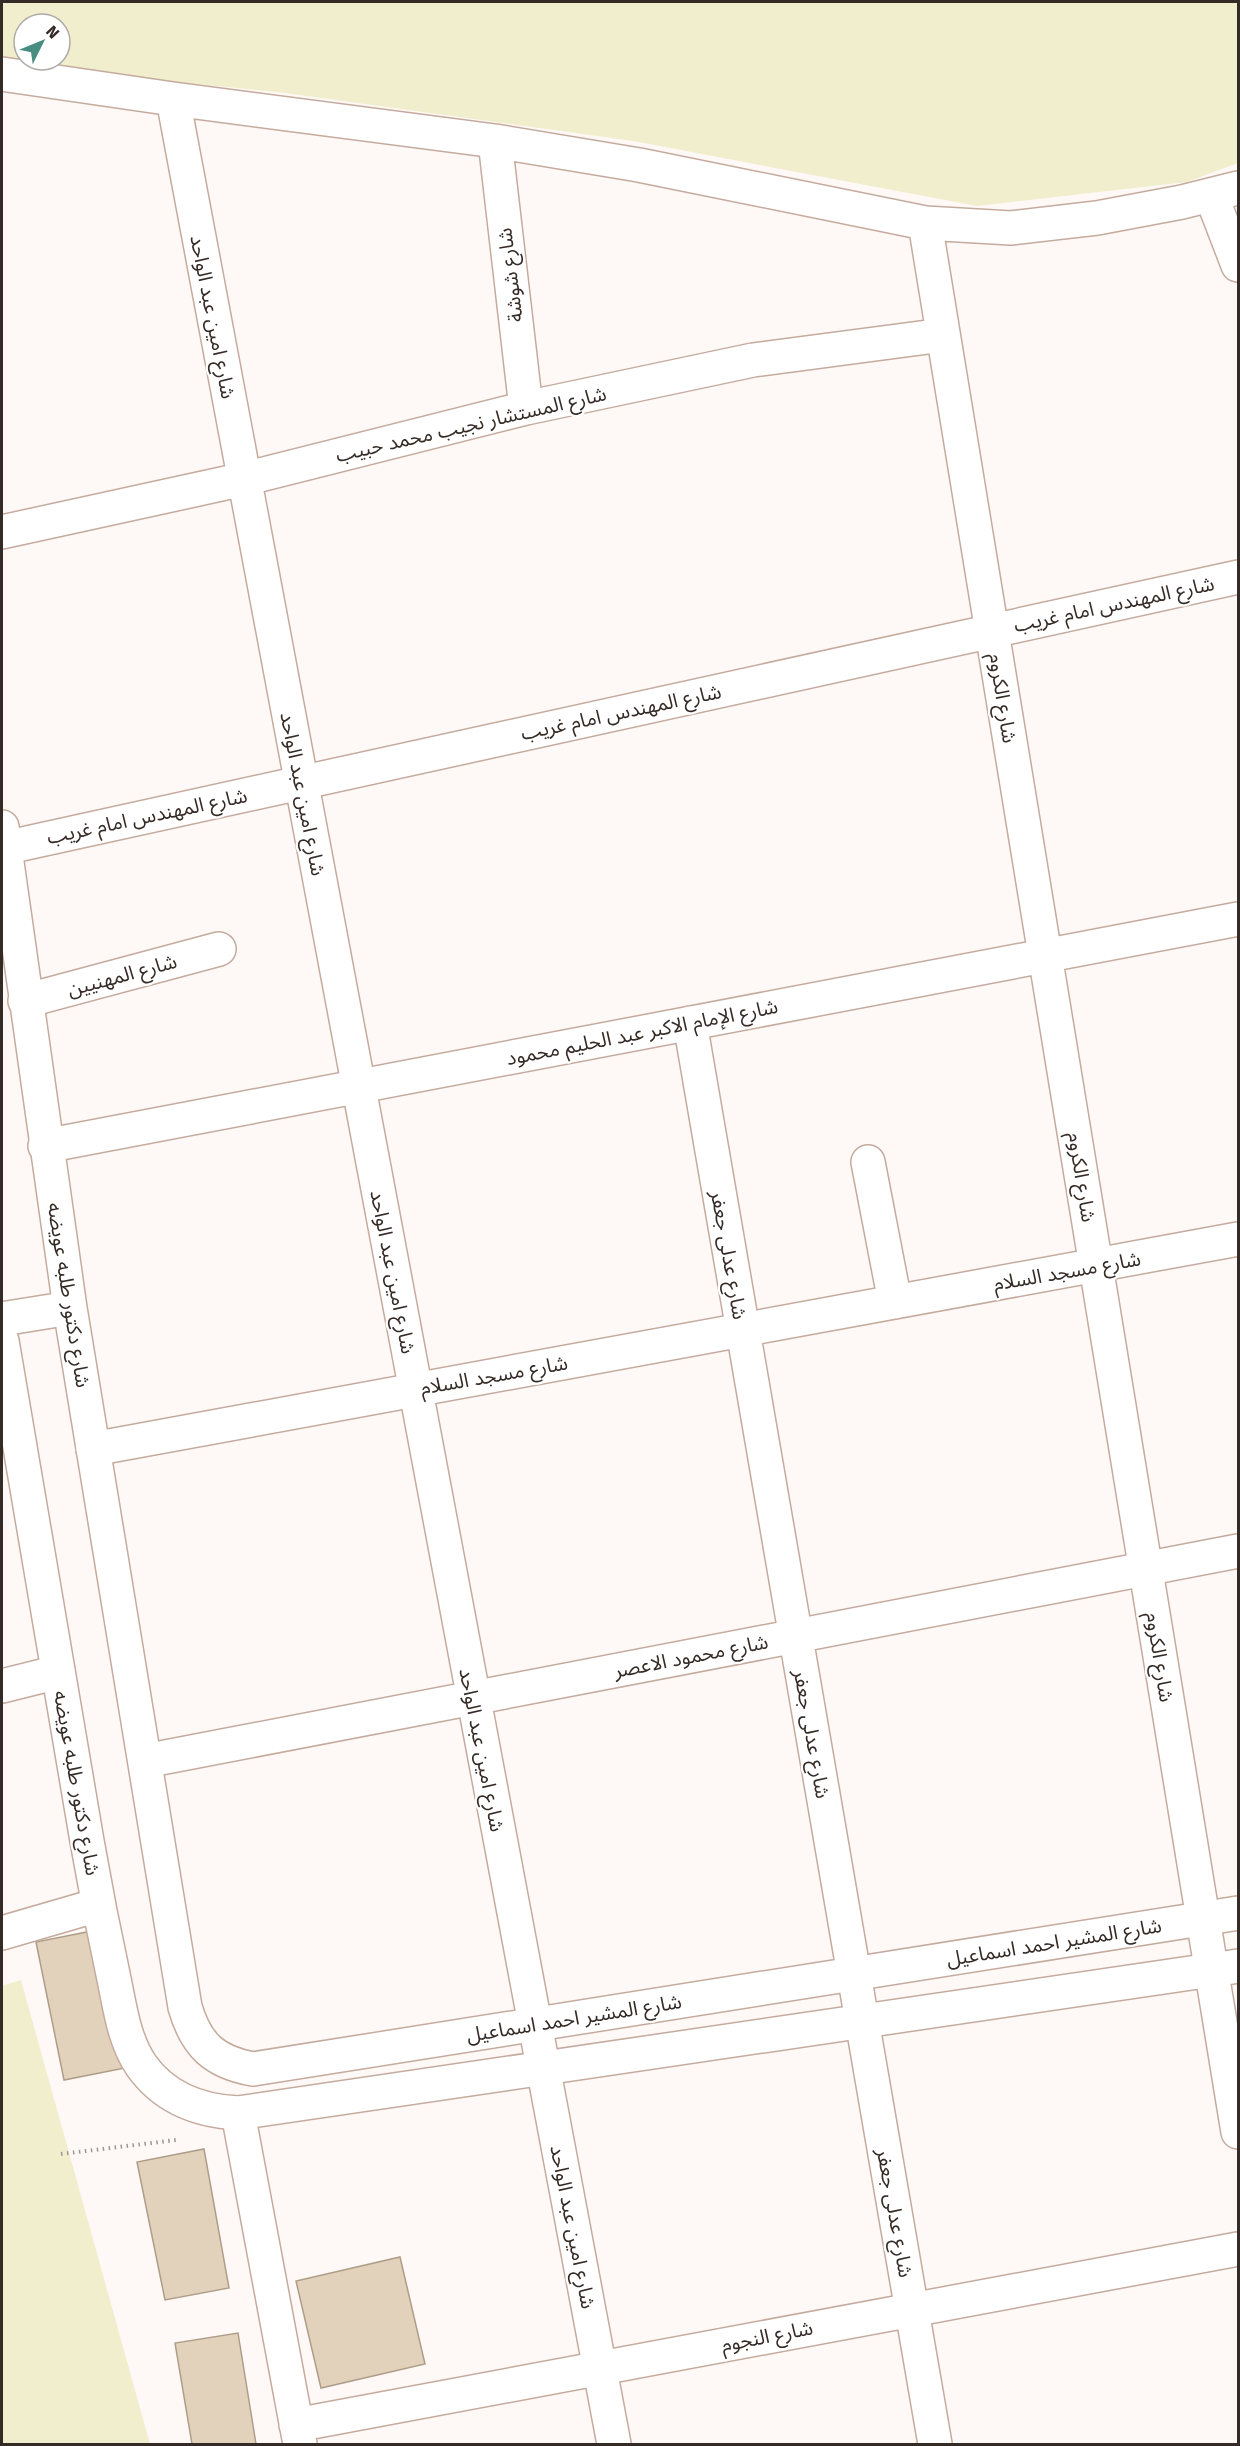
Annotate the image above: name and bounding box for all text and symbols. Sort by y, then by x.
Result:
north arrow [12,12,72,72]
text: N [42,22,63,42]
street label: شارع شوشة [492,226,531,324]
street label: شارع امين عبد الواحد [182,233,241,402]
street label: شارع المستشار نجيب محمد حبيب [333,381,609,470]
street label: شارع المهندس امام غريب [1012,571,1217,640]
street label: شارع الكروم [981,651,1022,745]
street label: شارع المهندس امام غريب [519,679,724,748]
street label: شارع امين عبد الواحد [272,710,331,879]
street label: شارع المهندس امام غريب [45,783,250,852]
street label: شارع المهنيين [65,949,180,1004]
street label: شارع الإمام الاكبر عبد الحليم محمود [504,994,780,1073]
street label: شارع الكروم [1060,1130,1101,1224]
street label: شارع امين عبد الواحد [362,1188,421,1357]
street label: شارع عدلى جعفر [703,1188,752,1322]
street label: شارع دكتور طلبه عويضه [40,1201,95,1390]
street label: شارع مسجد السلام [992,1246,1143,1299]
street label: شارع مسجد السلام [419,1350,570,1403]
street label: شارع الكروم [1138,1610,1179,1704]
street label: شارع محمود الاعصر [611,1629,771,1686]
street label: شارع امين عبد الواحد [451,1666,510,1835]
street label: شارع عدلى جعفر [786,1667,835,1801]
street label: شارع دكتور طلبه عويضه [46,1689,105,1878]
street label: شارع المشير احمد اسماعيل [945,1913,1164,1974]
street label: شارع المشير احمد اسماعيل [465,1989,684,2050]
street label: شارع امين عبد الواحد [542,2143,601,2312]
street label: شارع عدلى جعفر [869,2146,918,2280]
street label: شارع النجوم [719,2315,815,2360]

